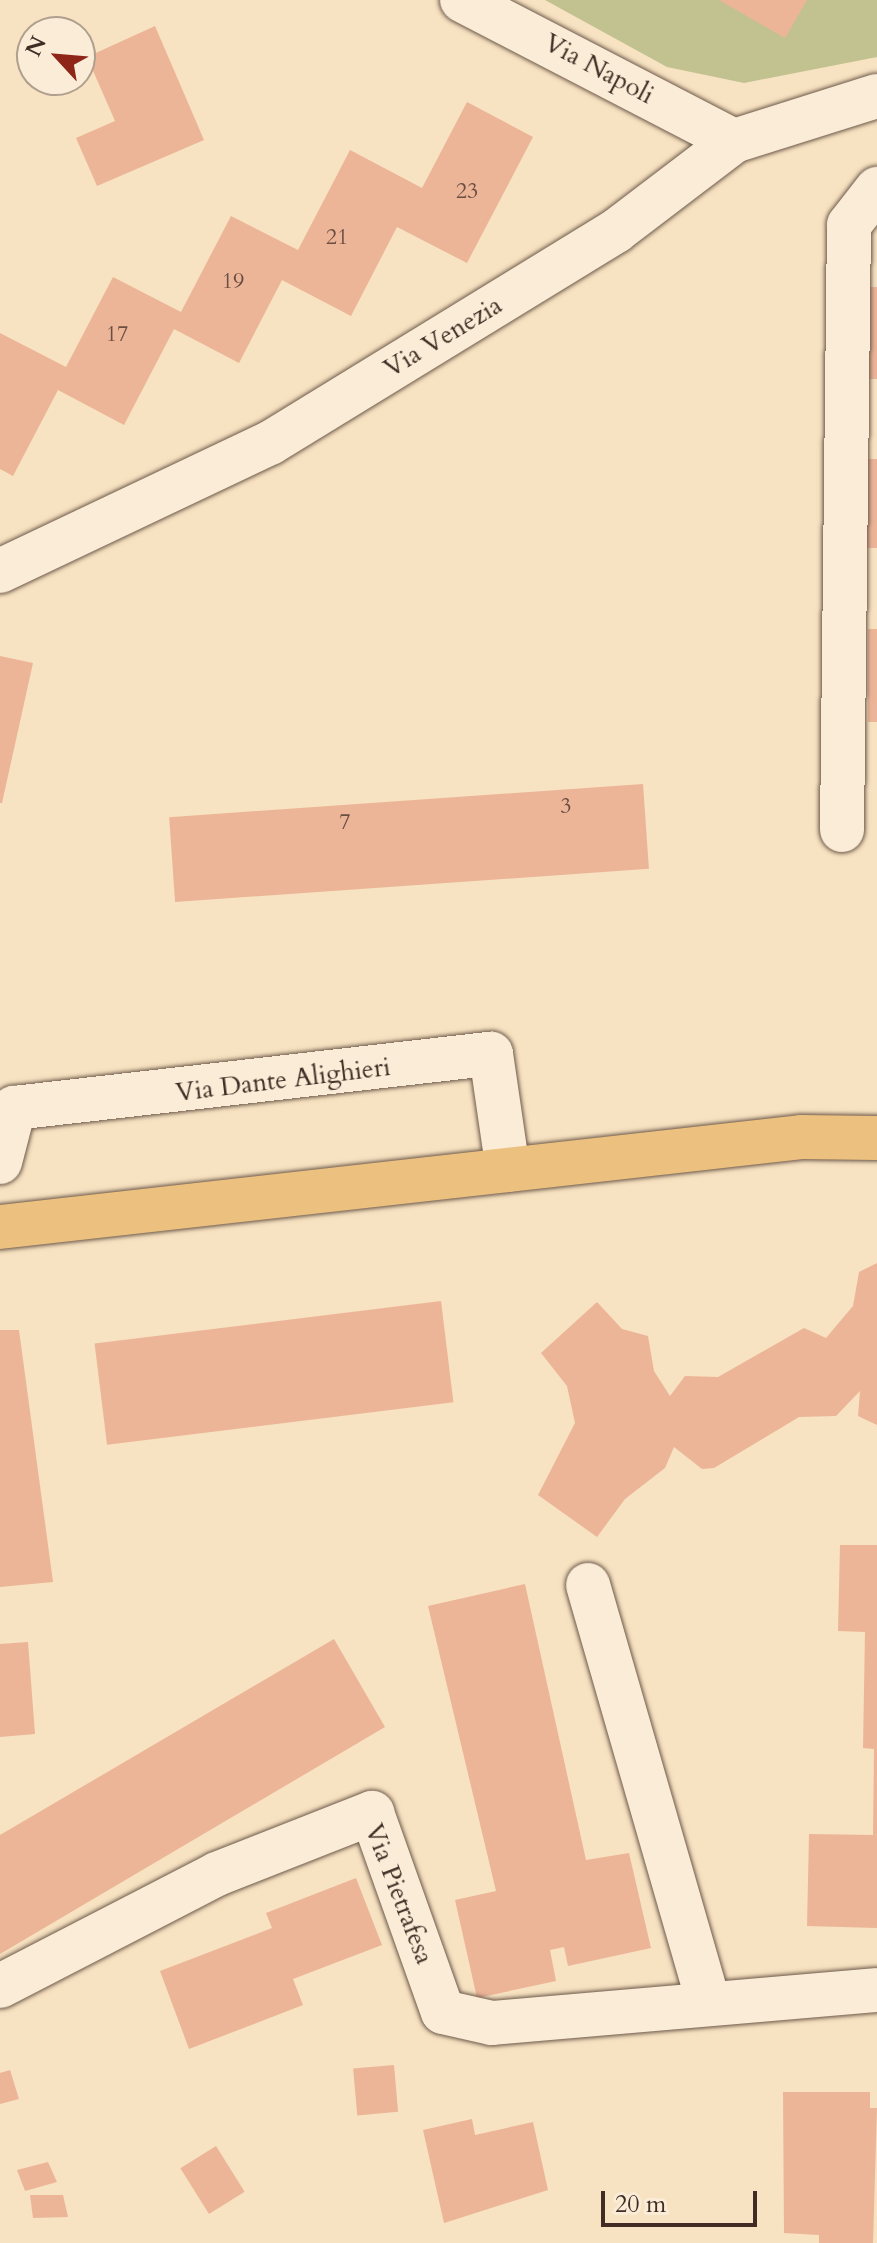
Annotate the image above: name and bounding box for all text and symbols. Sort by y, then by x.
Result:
north arrow [16,16,96,96]
street label: Via Napoli [539,27,659,111]
text: N [19,31,54,62]
house number: 23 [456,179,478,205]
house number: 21 [326,225,348,251]
house number: 19 [222,269,244,295]
street label: Via Venezia [378,290,508,384]
house number: 17 [106,322,128,348]
house number: 3 [560,794,572,820]
house number: 7 [339,810,351,836]
street label: Via Dante Alighieri [174,1051,392,1109]
street label: Via Pietrafesa [358,1819,440,1969]
scale bar [605,2175,761,2225]
text: 20 m [615,2188,666,2221]

